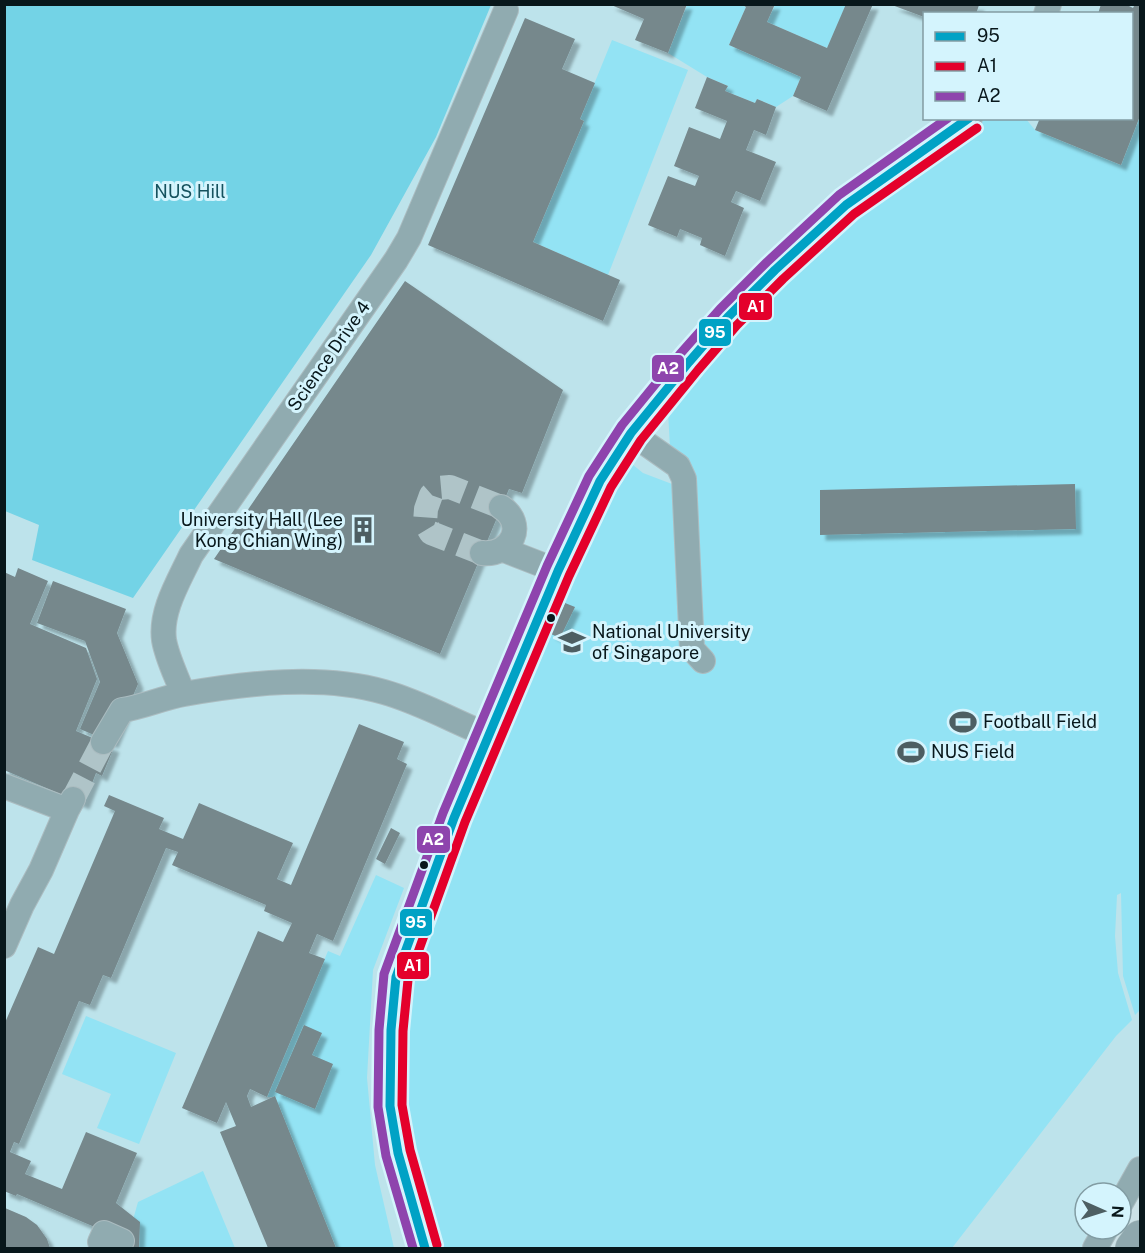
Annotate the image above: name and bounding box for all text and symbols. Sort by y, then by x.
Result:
legend [923,12,1133,120]
text: 95 [977,25,1000,46]
text: A1 [977,55,997,76]
text: A2 [977,85,1001,106]
park label: NUS Hill [154,181,226,202]
line badge: A1 [738,292,773,321]
street label: Science Drive 4 [283,297,374,415]
text: A1 [747,297,765,316]
line badge: 95 [698,318,732,347]
text: 95 [704,323,726,342]
line badge: A2 [651,354,685,383]
text: A2 [657,359,679,378]
place label: University Hall (Lee Kong Chian Wing) [180,509,343,551]
building icon: University Hall (Lee Kong Chian Wing) [348,515,378,545]
unlabelled marker [545,612,557,624]
place label: National University of Singapore [592,621,751,663]
school or university icon: National University of Singapore [557,627,587,657]
sports icon: Football Field [948,707,978,737]
place label: Football Field [983,711,1097,732]
sports icon: NUS Field [896,737,926,767]
place label: NUS Field [931,741,1015,762]
line badge: A2 [416,825,451,854]
text: A2 [422,830,444,849]
unlabelled marker [418,859,430,871]
line badge: 95 [399,908,433,937]
text: 95 [405,913,427,932]
line badge: A1 [396,951,430,980]
text: A1 [404,956,422,975]
north arrow [1073,1181,1133,1241]
text: N [1108,1205,1127,1219]

